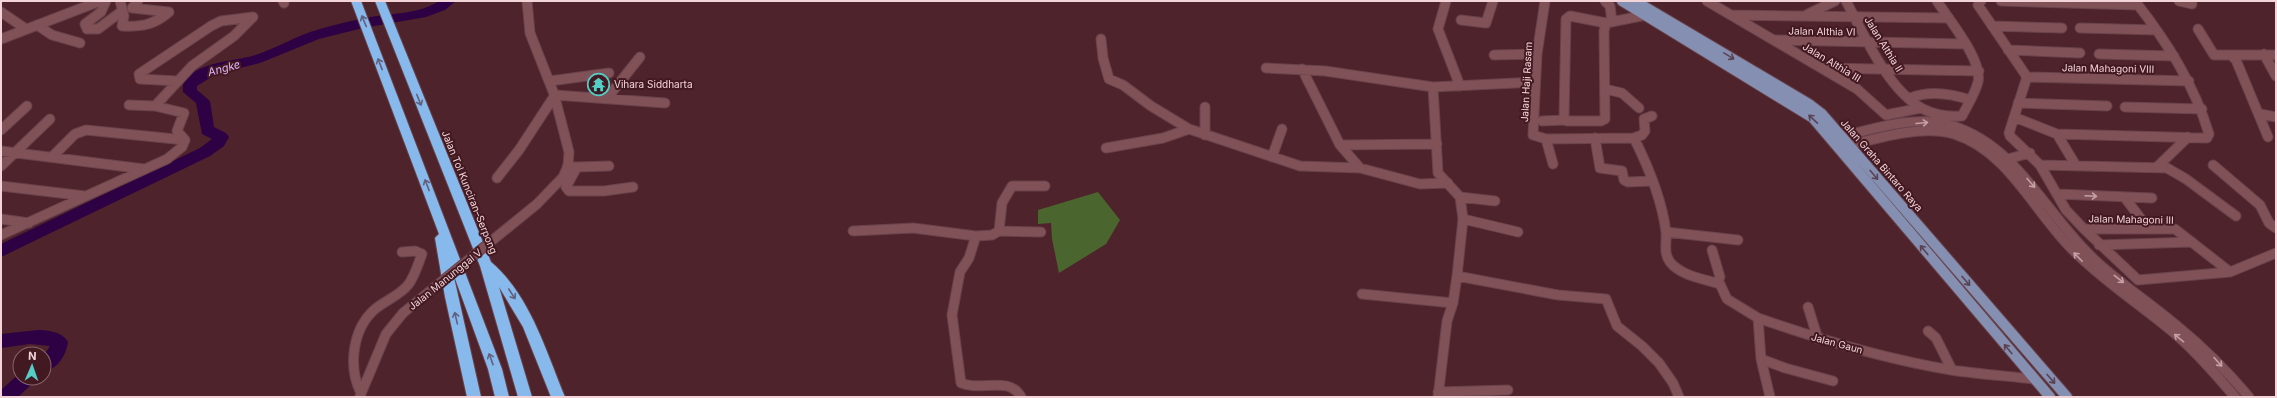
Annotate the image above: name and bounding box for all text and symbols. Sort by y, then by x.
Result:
street label: Jalan Althia II [1862,14,1906,74]
one-way arrow [359,16,367,28]
street label: Jalan Althia VI [1788,24,1856,38]
street label: Jalan Althia III [1801,40,1863,84]
street label: Jalan Haji Rasam [1518,42,1534,122]
one-way arrow [1723,53,1735,61]
water label: Angke [205,57,242,79]
one-way arrow [376,58,384,70]
street label: Jalan Mahagoni VIII [2062,61,2154,75]
temple icon: Vihara Siddharta [585,71,611,97]
place label: Vihara Siddharta [614,78,693,90]
one-way arrow [415,93,423,105]
one-way arrow [1808,114,1818,124]
street label: Jalan Graha Bintaro Raya [1839,116,1925,214]
one-way arrow [1915,119,1928,126]
street label: Jalan Tol Kunciran–Serpong [440,129,500,255]
one-way arrow [1870,170,1879,180]
one-way arrow [2027,178,2036,189]
one-way arrow [422,179,430,191]
one-way arrow [2084,192,2097,200]
street label: Jalan Mahagoni III [2088,212,2174,226]
one-way arrow [1920,244,1929,255]
street label: Jalan Manunggal V [406,246,484,312]
one-way arrow [2073,252,2083,261]
one-way arrow [2113,274,2124,283]
one-way arrow [1961,275,1970,286]
one-way arrow [509,288,517,300]
one-way arrow [451,312,459,325]
street label: Jalan Gaun [1810,330,1864,356]
one-way arrow [2174,334,2185,343]
one-way arrow [2004,344,2013,354]
north arrow [12,346,52,386]
text: N [28,349,37,363]
one-way arrow [487,354,495,366]
one-way arrow [2214,357,2223,367]
one-way arrow [2046,373,2055,383]

